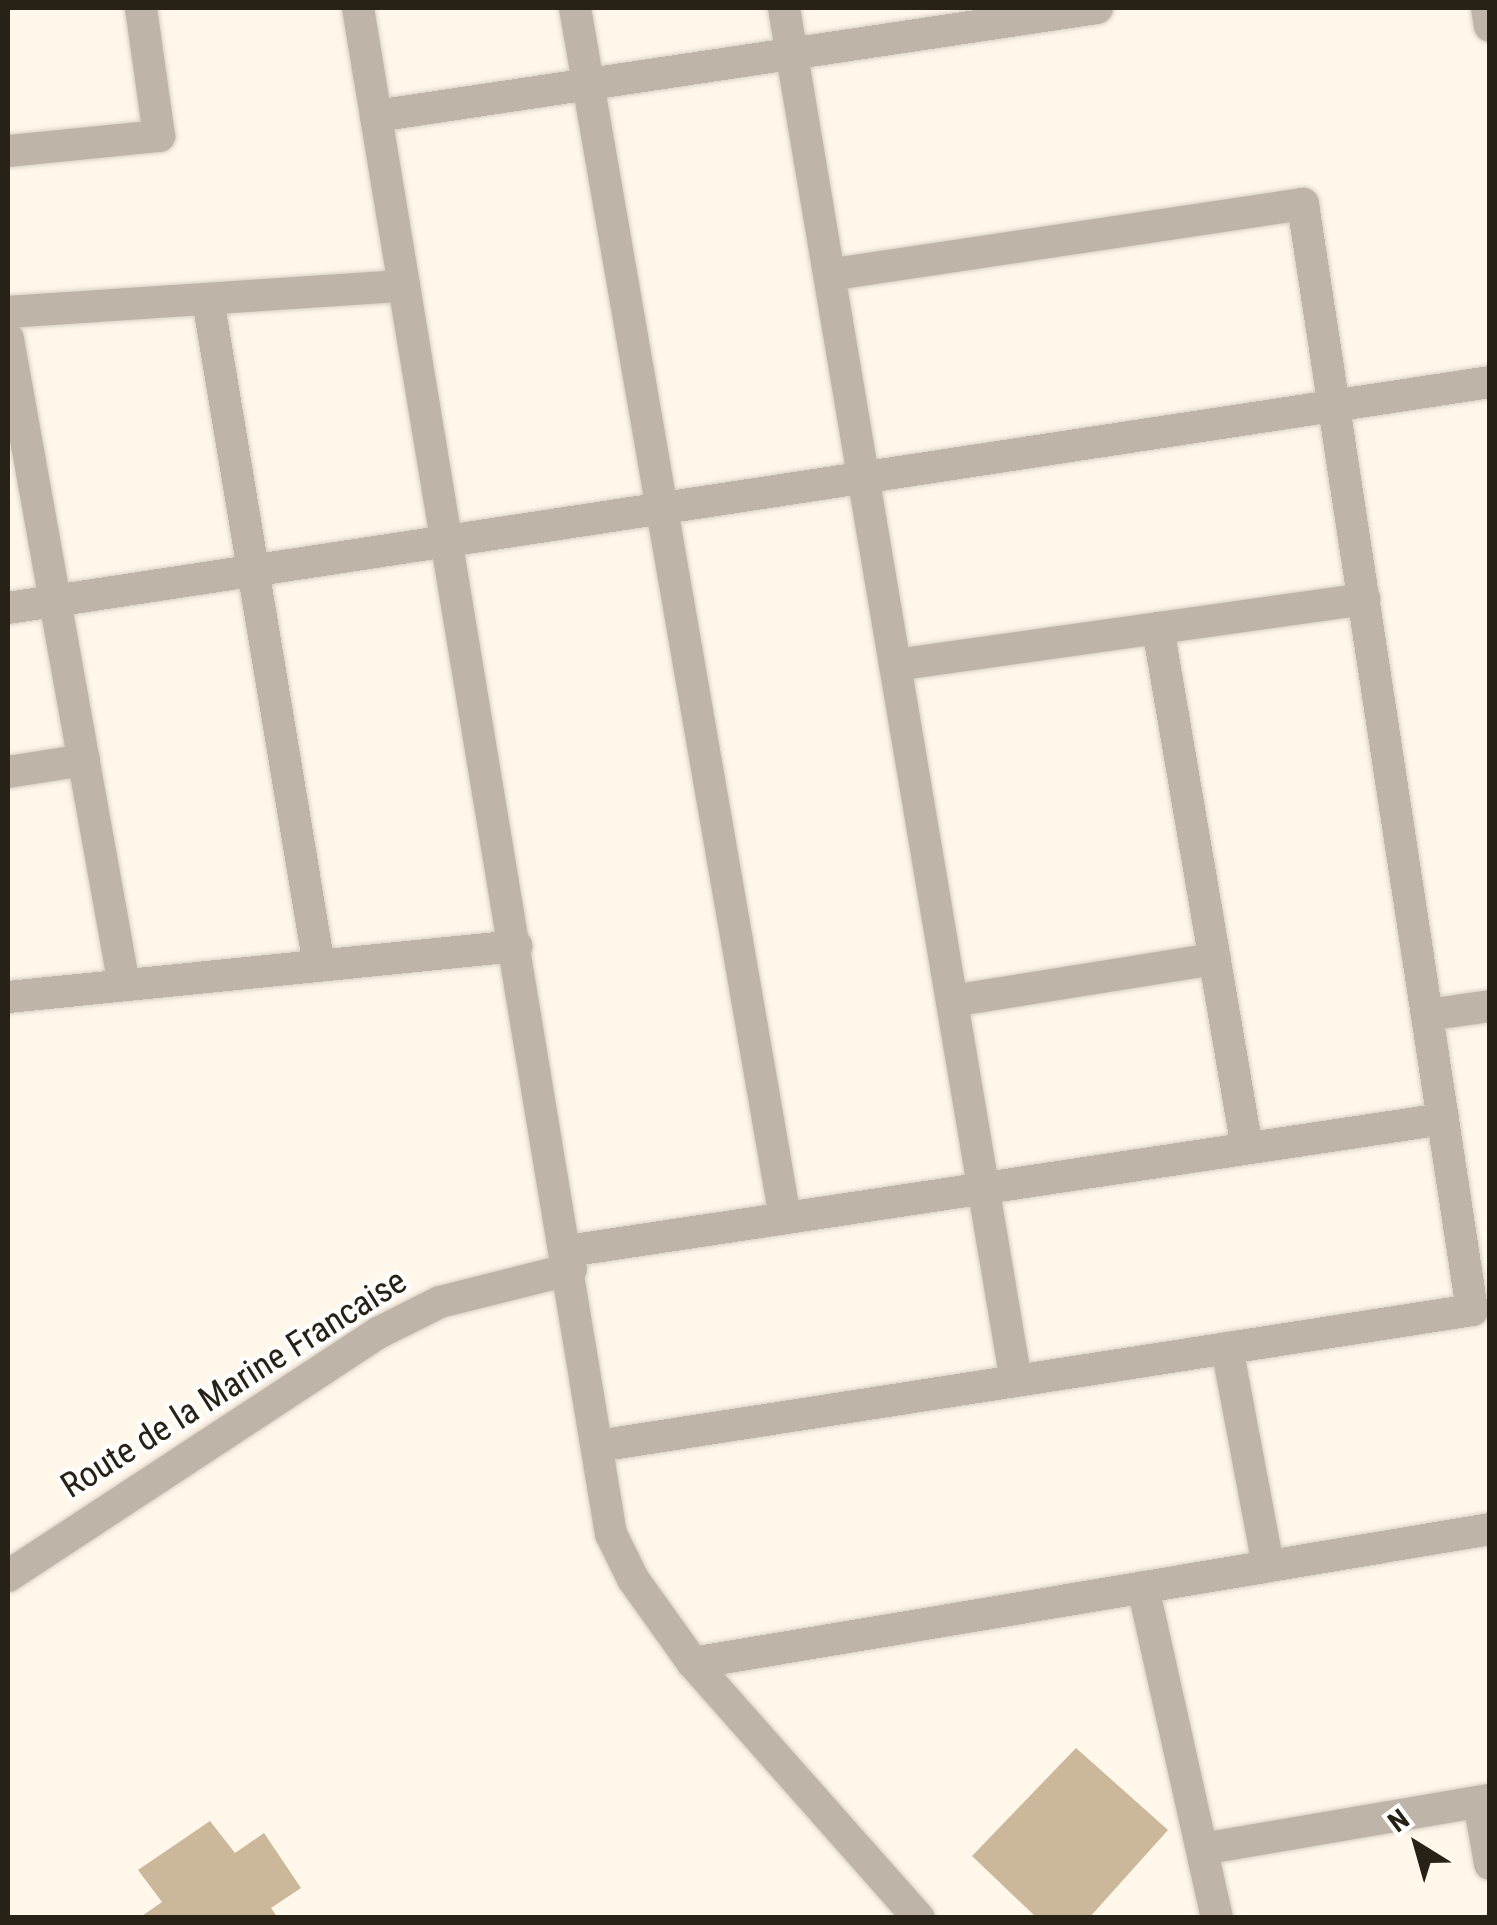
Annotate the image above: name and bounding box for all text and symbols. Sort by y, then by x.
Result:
street label: Route de la Marine Francaise [54,1260,414,1508]
north arrow [1367,1795,1467,1895]
text: N [1382,1802,1415,1839]

